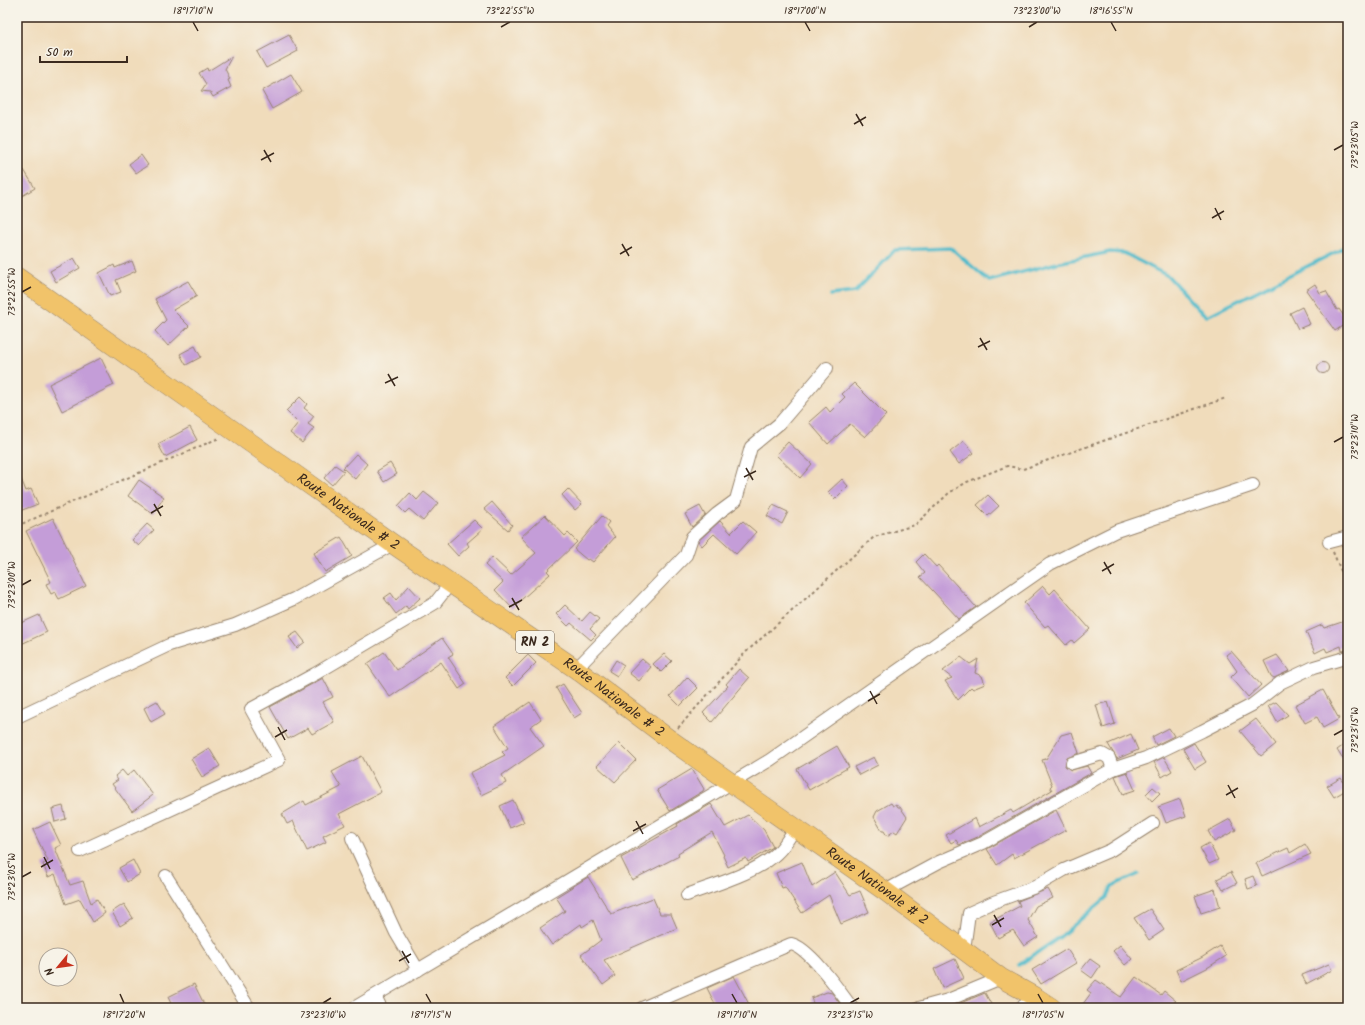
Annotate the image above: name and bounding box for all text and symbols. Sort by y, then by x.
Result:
text: 18°17'10"N [173,3,213,19]
text: 73°22'55"W [486,3,535,19]
text: 18°17'00"N [784,3,826,19]
text: 73°23'00"W [1013,3,1061,19]
text: 18°16'55"N [1089,3,1133,19]
scale bar [40,38,127,64]
text: 50 m [46,43,73,62]
text: 73°23'05"W [1347,121,1363,169]
text: 73°22'55"W [4,267,20,316]
text: 73°23'10"W [1347,414,1363,460]
street label: Route Nationale # 2 [292,468,404,556]
text: 73°23'00"W [4,561,20,609]
road number: RN 2 [516,631,554,653]
street label: Route Nationale # 2 [558,652,669,743]
text: 73°23'15"W [1347,707,1363,753]
street label: Route Nationale # 2 [821,842,933,931]
text: 73°23'05"W [4,853,20,901]
north arrow [38,947,78,987]
text: N [41,964,60,979]
text: 18°17'20"N [103,1007,146,1023]
text: 73°23'10"W [300,1007,346,1023]
text: 18°17'15"N [411,1007,451,1023]
text: 18°17'10"N [717,1007,757,1023]
text: 73°23'15"W [827,1007,873,1023]
text: 18°17'05"N [1022,1007,1064,1023]

